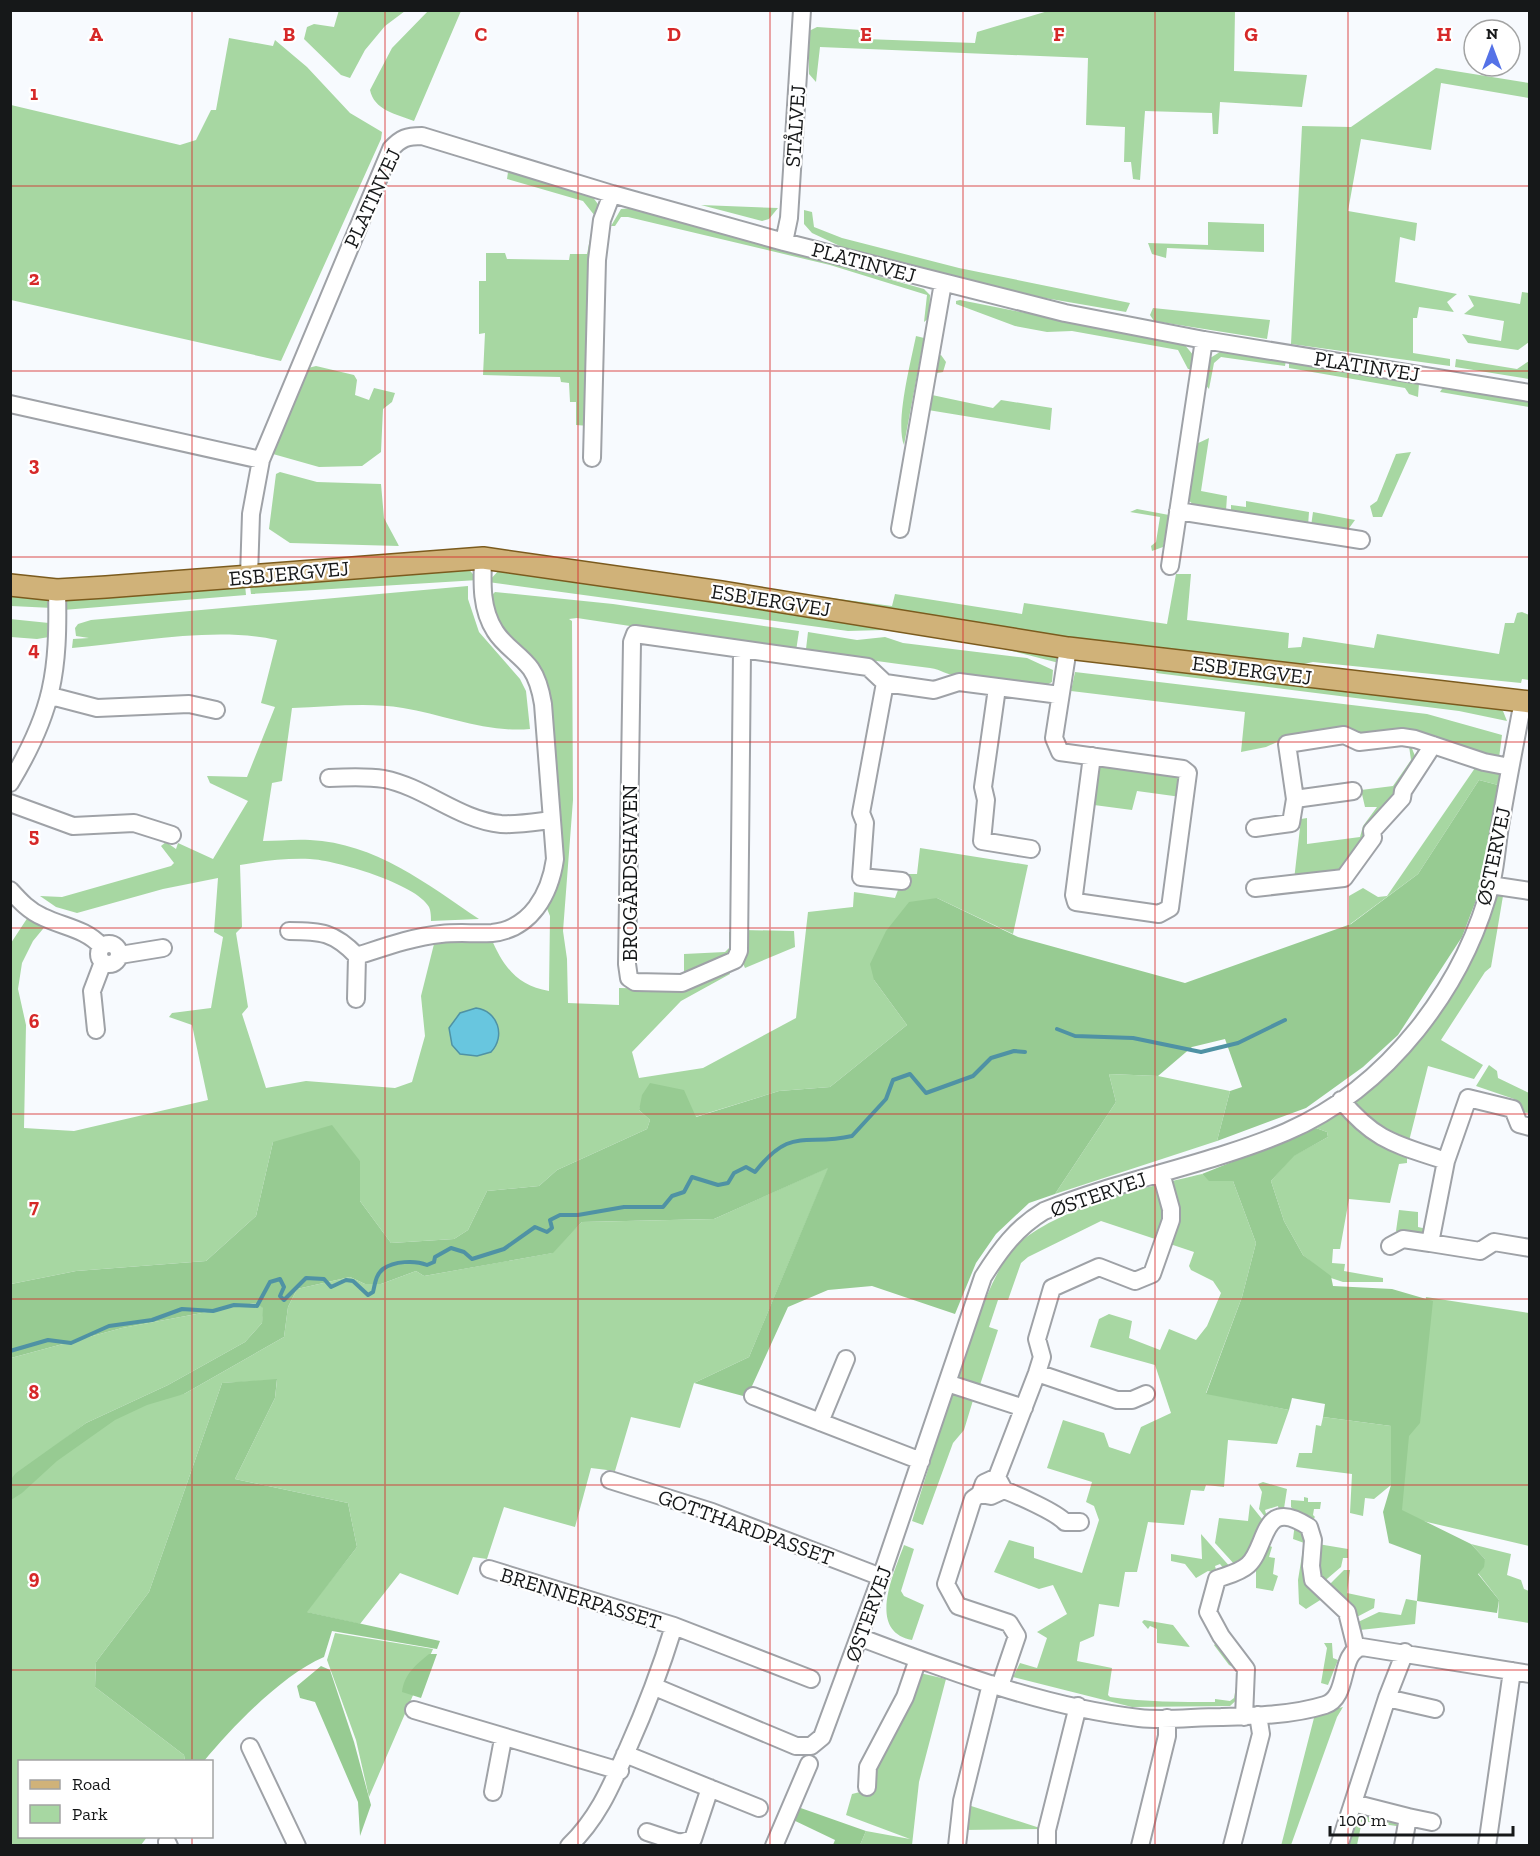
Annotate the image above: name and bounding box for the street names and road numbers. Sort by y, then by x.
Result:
street label: STÅLVEJ [780,84,810,168]
street label: PLATINVEJ [338,144,406,252]
street label: PLATINVEJ [809,236,919,288]
street label: PLATINVEJ [1312,345,1422,387]
street label: ESBJERGVEJ [228,555,350,591]
street label: ESBJERGVEJ [709,578,833,622]
street label: ESBJERGVEJ [1191,650,1313,690]
street label: BROGÅRDSHAVEN [617,784,642,962]
street label: ØSTERVEJ [1470,805,1516,907]
street label: ØSTERVEJ [1047,1166,1149,1222]
street label: GOTTHARDPASSET [655,1484,837,1570]
street label: BRENNERPASSET [498,1562,664,1634]
street label: ØSTERVEJ [839,1563,897,1665]

